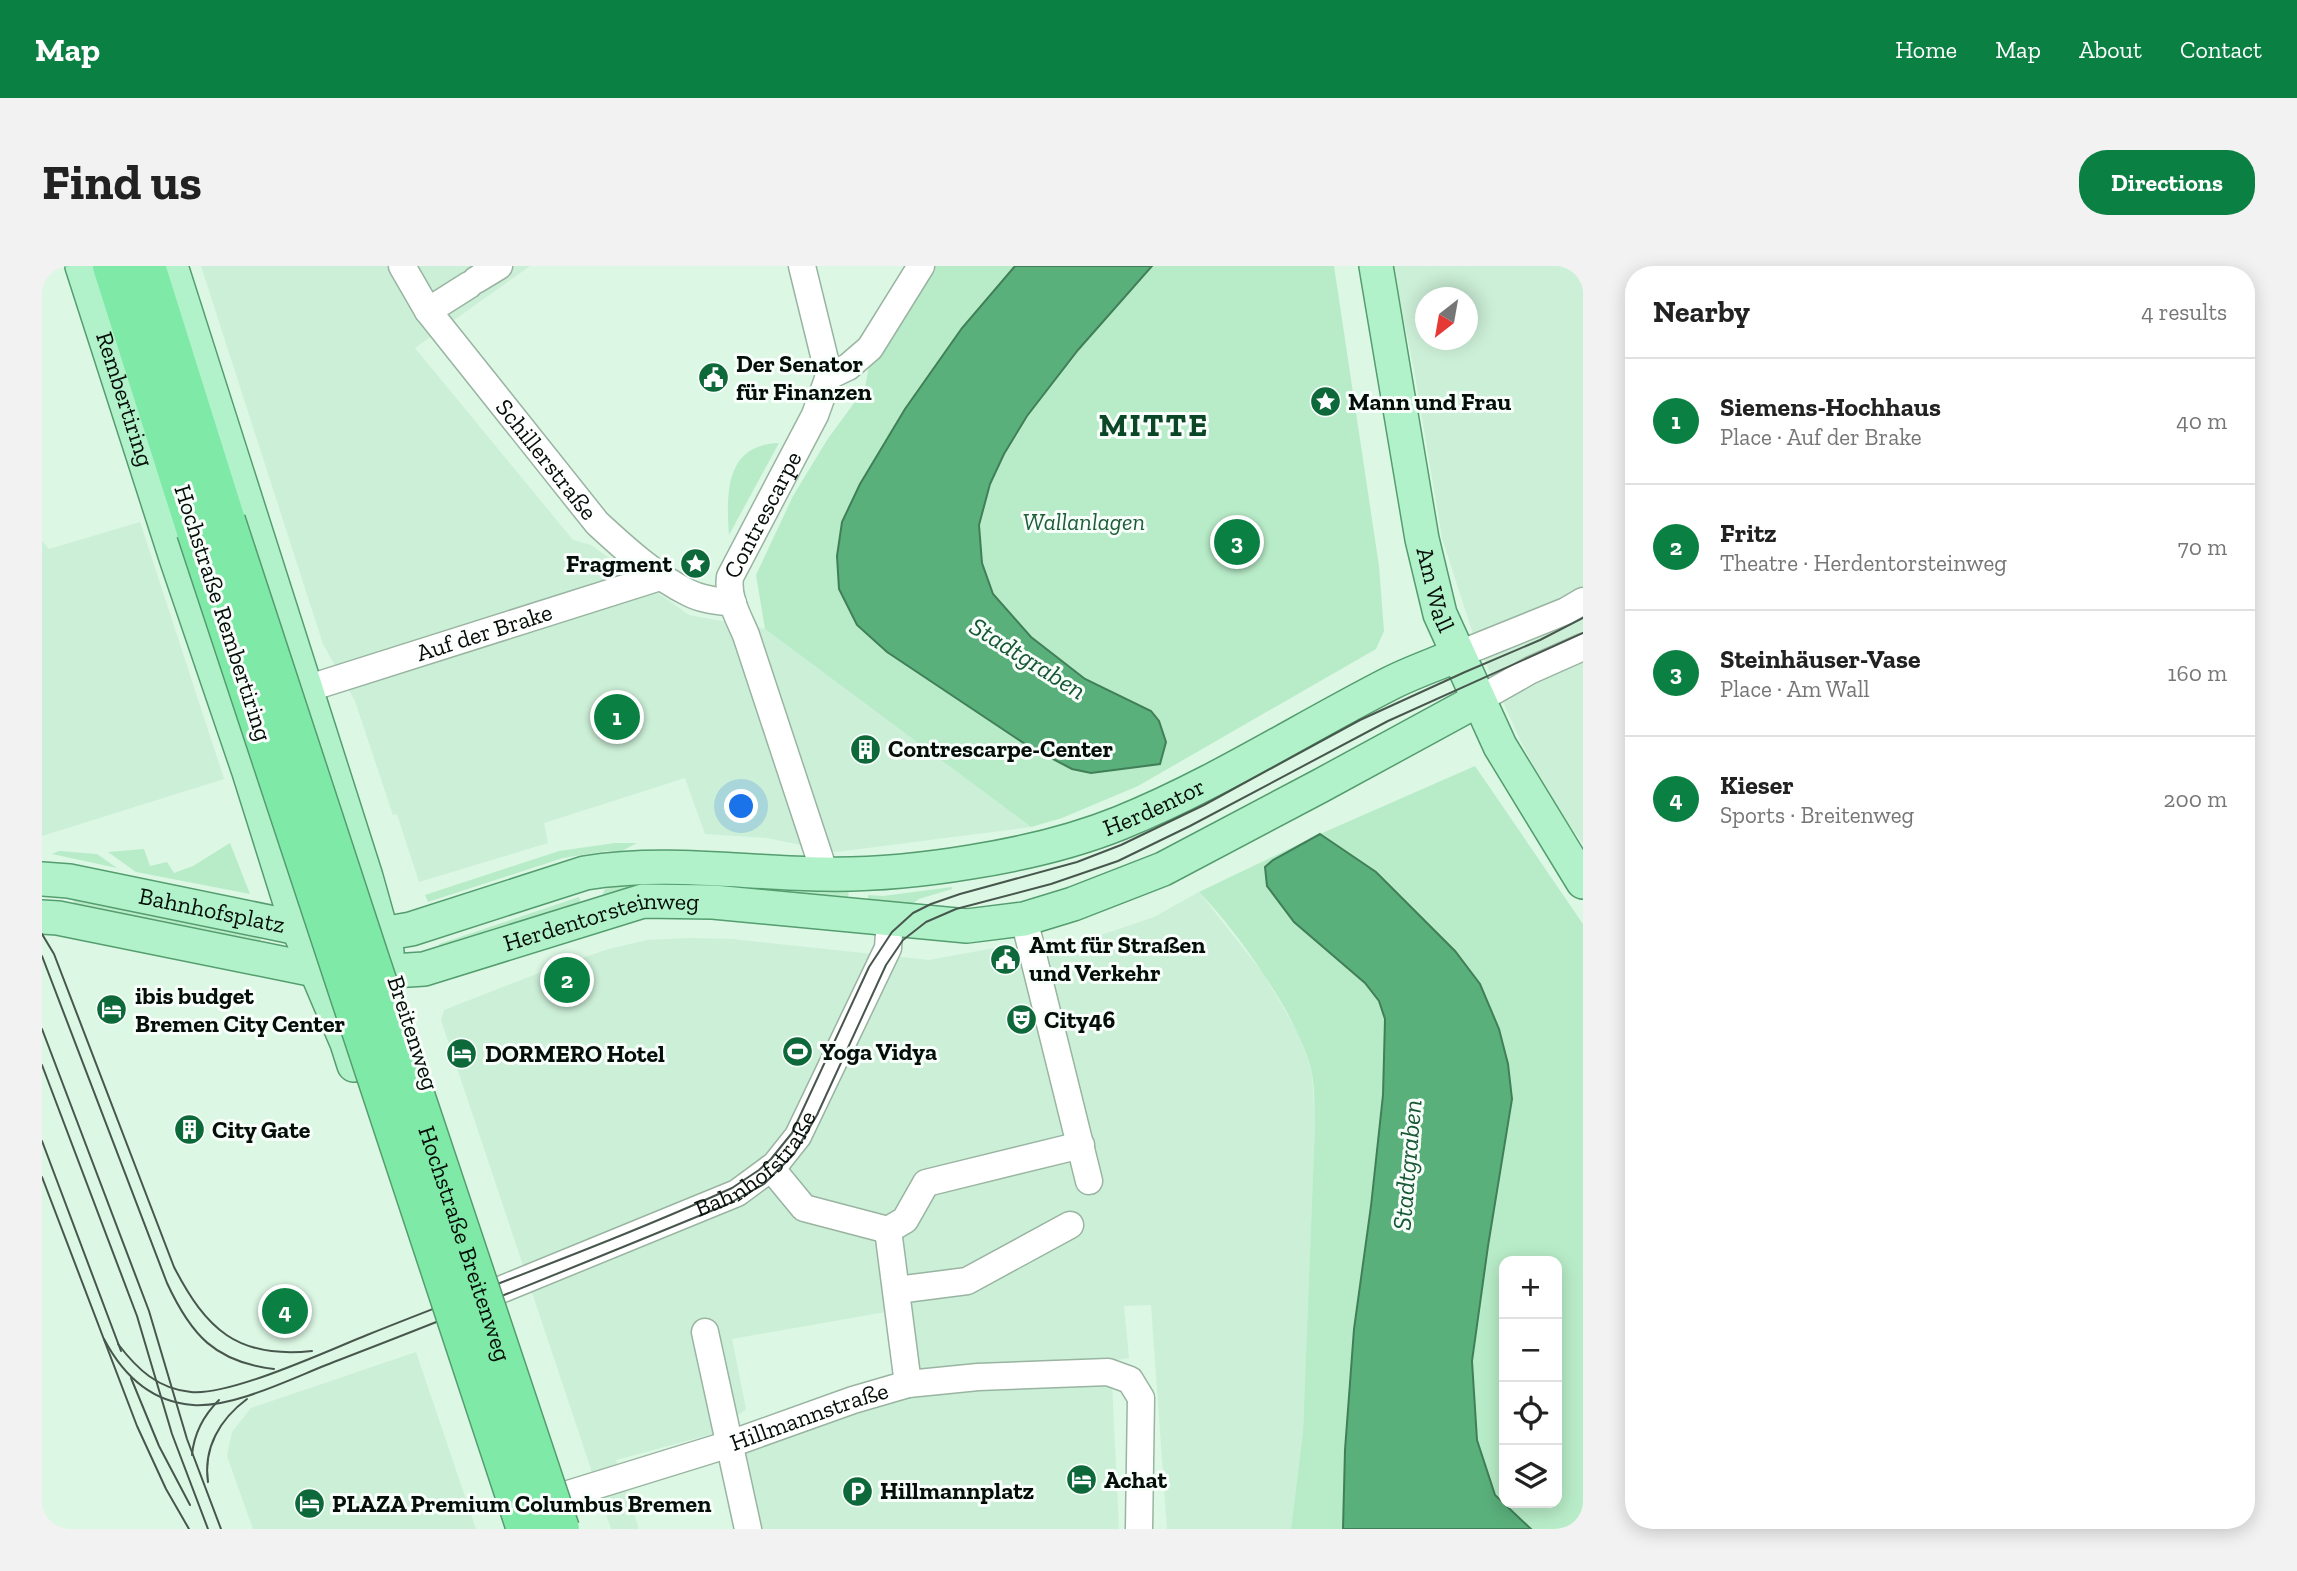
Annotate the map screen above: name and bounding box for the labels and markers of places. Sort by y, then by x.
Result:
place label: Der Senator für Finanzen [736,349,872,406]
public building icon: Der Senator für Finanzen [696,361,730,395]
place icon: Mann und Frau [1308,385,1342,419]
place label: Mann und Frau [1348,387,1511,416]
pin: 3 [1214,516,1260,568]
place icon: Fragment [678,547,712,581]
place label: Fragment [566,549,672,578]
pin: 1 [594,691,640,743]
building icon: Contrescarpe-Center [848,732,882,766]
place label: Contrescarpe-Center [888,734,1113,763]
place label: Amt für Straßen und Verkehr [1029,930,1205,987]
public building icon: Amt für Straßen und Verkehr [989,942,1023,976]
pin: 2 [544,954,590,1006]
place label: ibis budget Bremen City Center [135,981,346,1038]
hotel icon: ibis budget Bremen City Center [95,993,129,1027]
theatre icon: City46 [1004,1003,1038,1037]
place label: City46 [1044,1005,1115,1034]
sports icon: Yoga Vidya [780,1035,814,1069]
hotel icon: DORMERO Hotel [445,1037,479,1071]
place label: Yoga Vidya [820,1037,937,1066]
place label: DORMERO Hotel [485,1039,665,1068]
building icon: City Gate [172,1113,206,1147]
place label: City Gate [212,1115,311,1144]
pin: 4 [262,1285,308,1337]
hotel icon: Achat [1064,1463,1098,1497]
place label: Achat [1104,1465,1168,1494]
parking icon: Hillmannplatz [840,1474,874,1508]
place label: Hillmannplatz [880,1476,1034,1505]
hotel icon: PLAZA Premium Columbus Bremen [292,1487,326,1521]
place label: PLAZA Premium Columbus Bremen [332,1489,711,1518]

